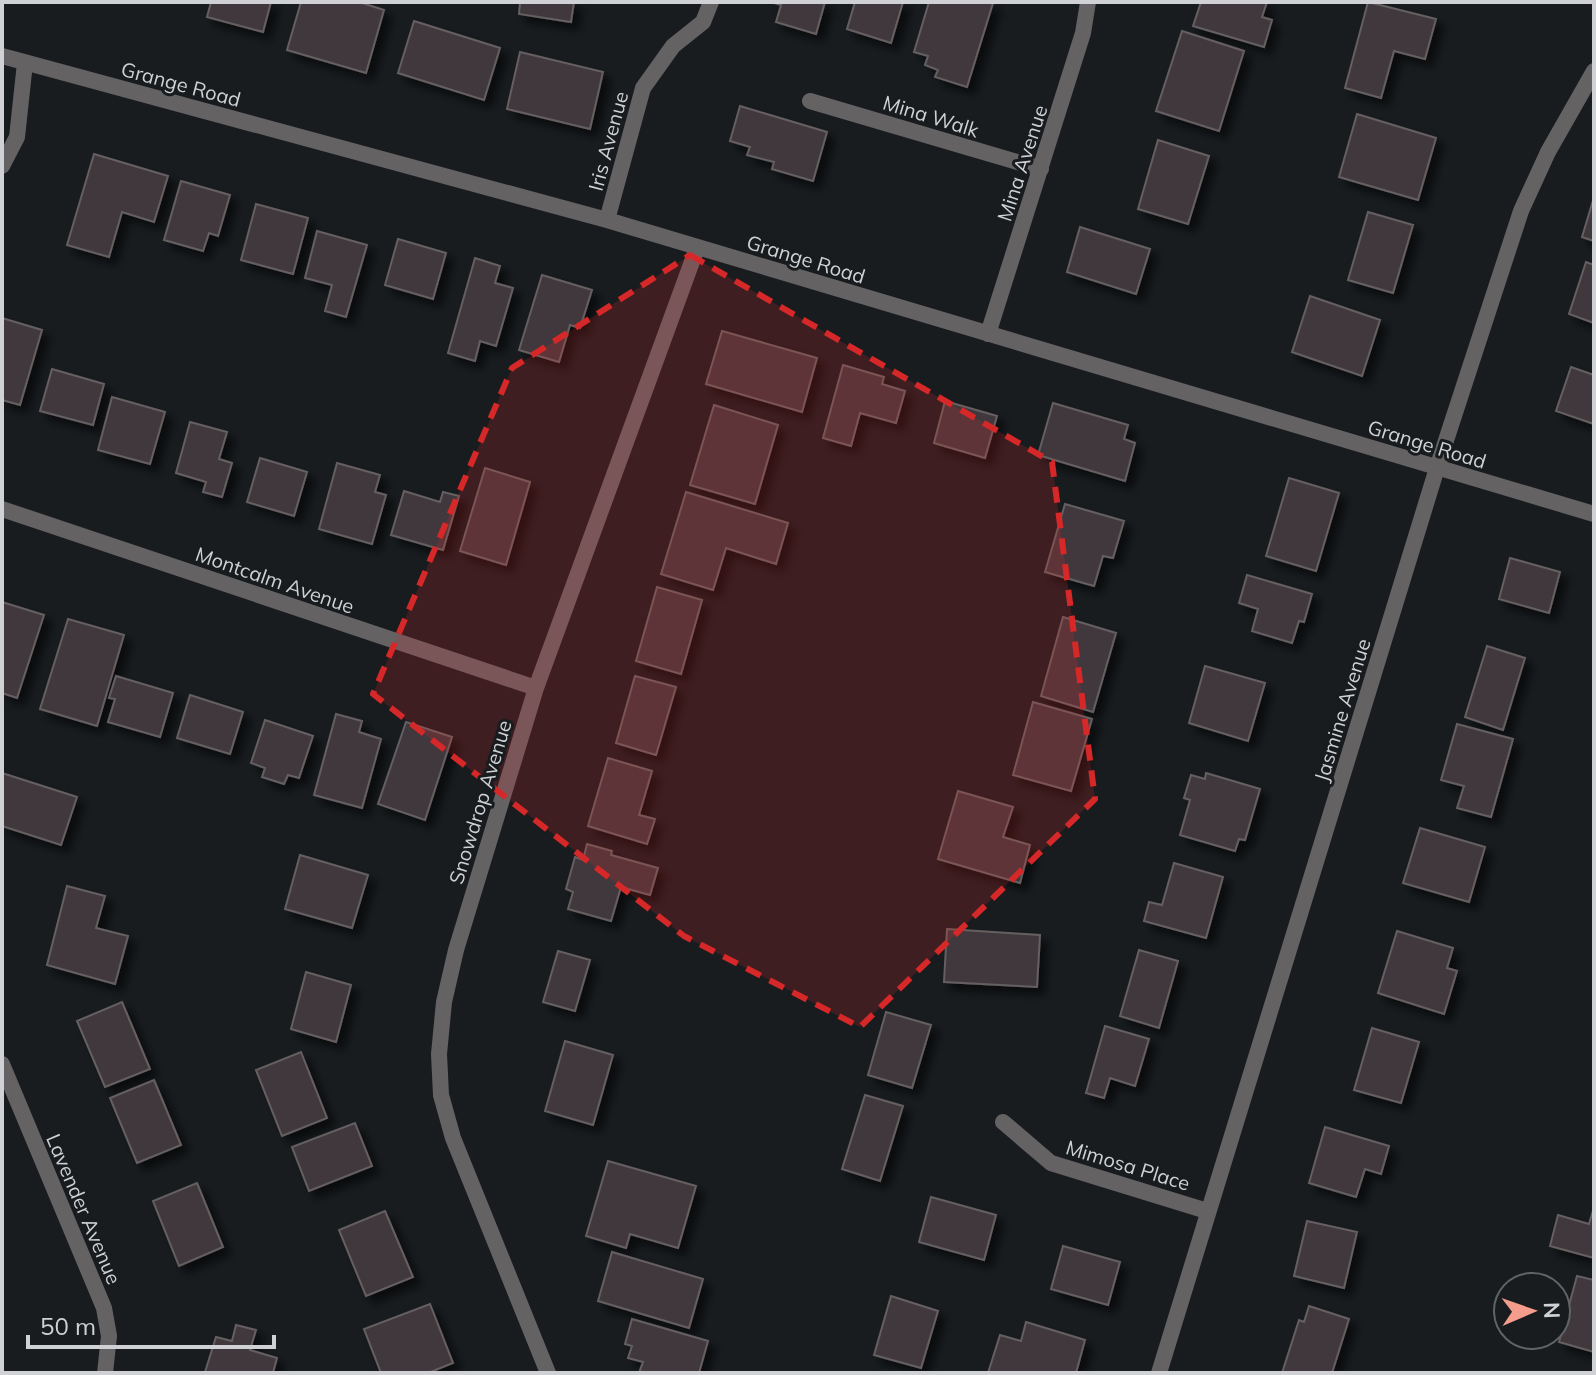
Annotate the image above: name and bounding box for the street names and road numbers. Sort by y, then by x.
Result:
street label: Grange Road [119,56,243,112]
street label: Iris Avenue [583,88,633,194]
street label: Mina Walk [880,90,983,143]
street label: Mina Avenue [991,102,1053,224]
street label: Grange Road [744,229,868,289]
street label: Grange Road [1365,414,1489,474]
street label: Montcalm Avenue [192,541,358,619]
street label: Jasmine Avenue [1308,635,1376,785]
street label: Snowdrop Avenue [443,717,517,887]
street label: Lavender Avenue [41,1130,127,1288]
street label: Mimosa Place [1063,1134,1193,1196]

